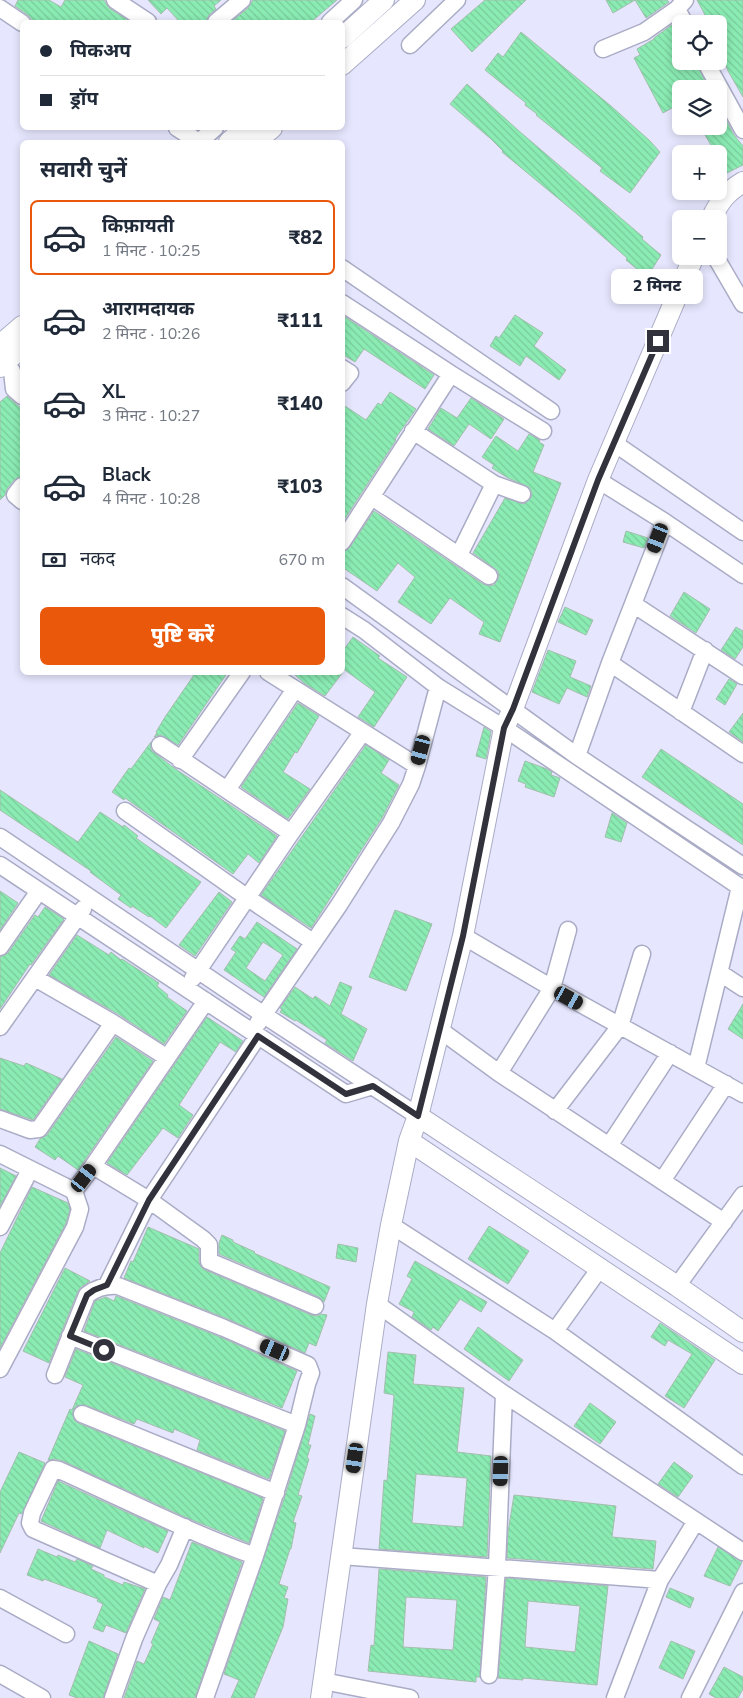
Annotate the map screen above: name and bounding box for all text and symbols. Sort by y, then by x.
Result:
map controls [672,15,727,265]
button: locate [672,15,727,70]
text: पिकअप [70,38,131,64]
button: layers [672,80,727,135]
text: ड्रॉप [70,86,98,112]
button: + [672,145,727,200]
text: सवारी चुनें [40,155,127,185]
button: − [672,210,727,265]
text: किफ़ायती [102,213,174,239]
icon: car [42,215,87,260]
text: ₹82 [289,225,323,251]
text: 1 मिनट · 10:25 [102,240,200,262]
callout: 2 मिनट [612,268,704,304]
text: 2 मिनट [633,275,681,297]
text: आरामदायक [102,296,194,322]
icon: car [42,298,87,343]
text: ₹111 [277,308,323,334]
text: 2 मिनट · 10:26 [102,323,200,345]
route end [647,330,669,352]
text: XL [102,379,125,405]
icon: car [42,381,87,426]
text: ₹140 [277,391,323,417]
text: 3 मिनट · 10:27 [102,405,200,427]
text: Black [102,462,151,488]
icon: car [42,464,87,509]
text: ₹103 [277,474,323,500]
text: 4 मिनट · 10:28 [102,488,200,510]
car [645,521,670,555]
icon: cash [40,546,68,574]
text: नकद [80,546,115,572]
text: 670 m [278,549,325,571]
button: पुष्टि करें [40,607,325,665]
car [409,734,432,766]
car [552,984,585,1012]
car [68,1162,99,1194]
car [258,1337,291,1363]
route start [93,1339,115,1361]
car [345,1442,364,1474]
car [492,1456,509,1486]

